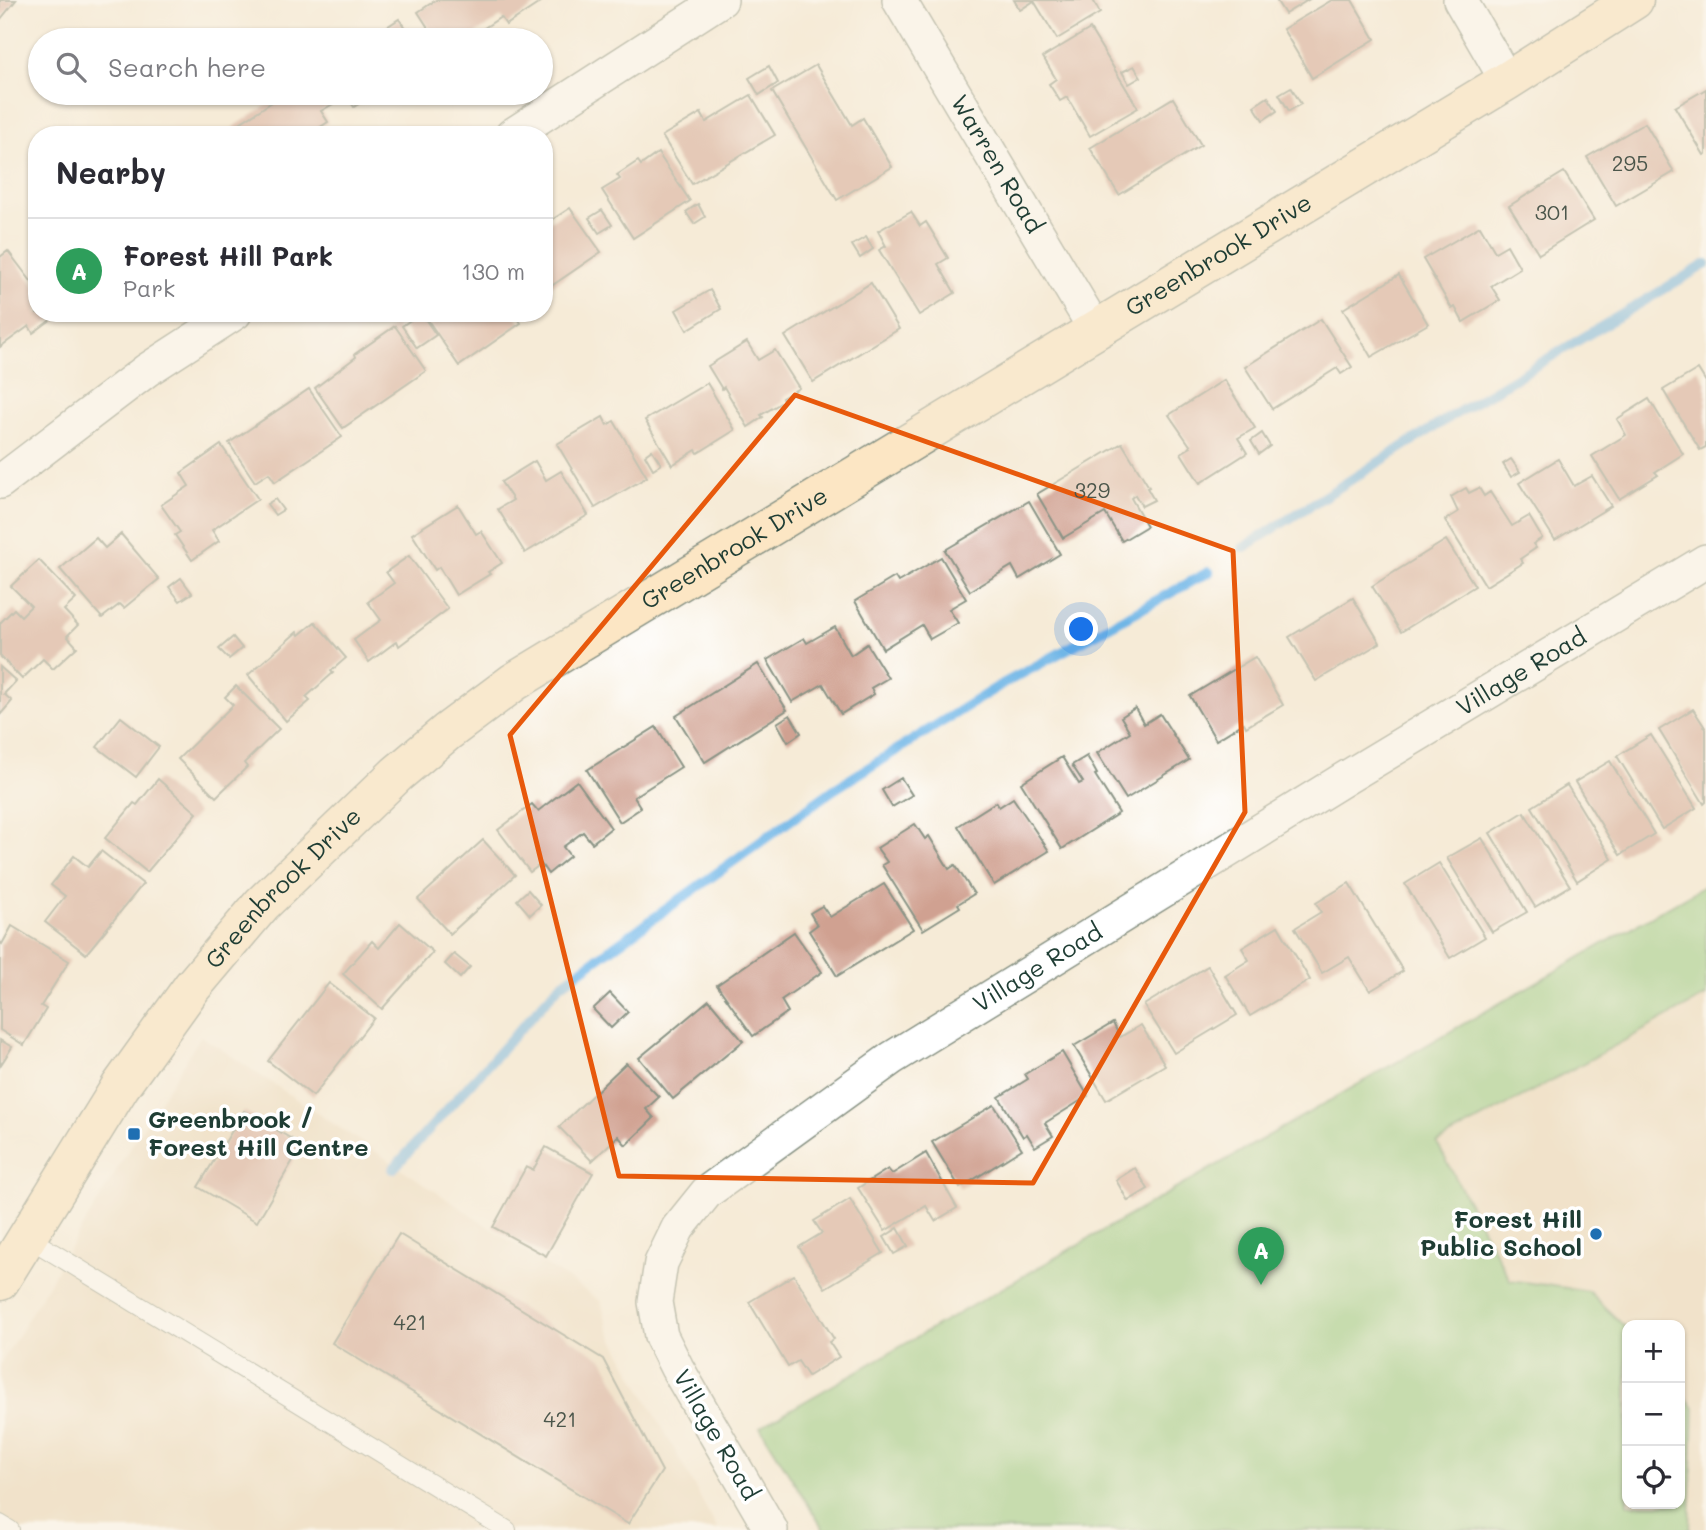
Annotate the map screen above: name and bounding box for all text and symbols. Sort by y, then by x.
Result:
search box [28,28,553,105]
icon: search [52,48,90,86]
text: Search here [108,50,266,84]
street label: Warren Road [945,88,1051,238]
house number: 295 [1612,149,1648,176]
text: Nearby [56,152,166,192]
street label: Greenbrook Drive [1119,186,1317,322]
house number: 301 [1535,198,1569,225]
text: Forest Hill Park [123,239,333,273]
text: A [71,256,87,286]
text: 130 m [461,256,525,286]
text: Park [123,273,175,303]
house number: 329 [1074,476,1110,503]
street label: Greenbrook Drive [635,479,833,616]
your location [1064,612,1098,646]
street label: Village Road [1450,620,1591,722]
street label: Greenbrook Drive [197,800,367,974]
street label: Village Road [967,915,1107,1018]
place label: Greenbrook / Forest Hill Centre [148,1103,369,1162]
marker: Greenbrook / Forest Hill Centre [126,1126,142,1142]
place label: Forest Hill Public School [1420,1203,1582,1262]
marker: Forest Hill Public School [1588,1226,1604,1242]
pin: A [1238,1227,1284,1285]
house number: 421 [393,1308,427,1335]
map controls [1622,1320,1685,1509]
button: + [1622,1320,1685,1383]
street label: Village Road [667,1363,767,1505]
button: − [1622,1383,1685,1446]
house number: 421 [543,1405,577,1432]
button: locate [1622,1446,1685,1509]

